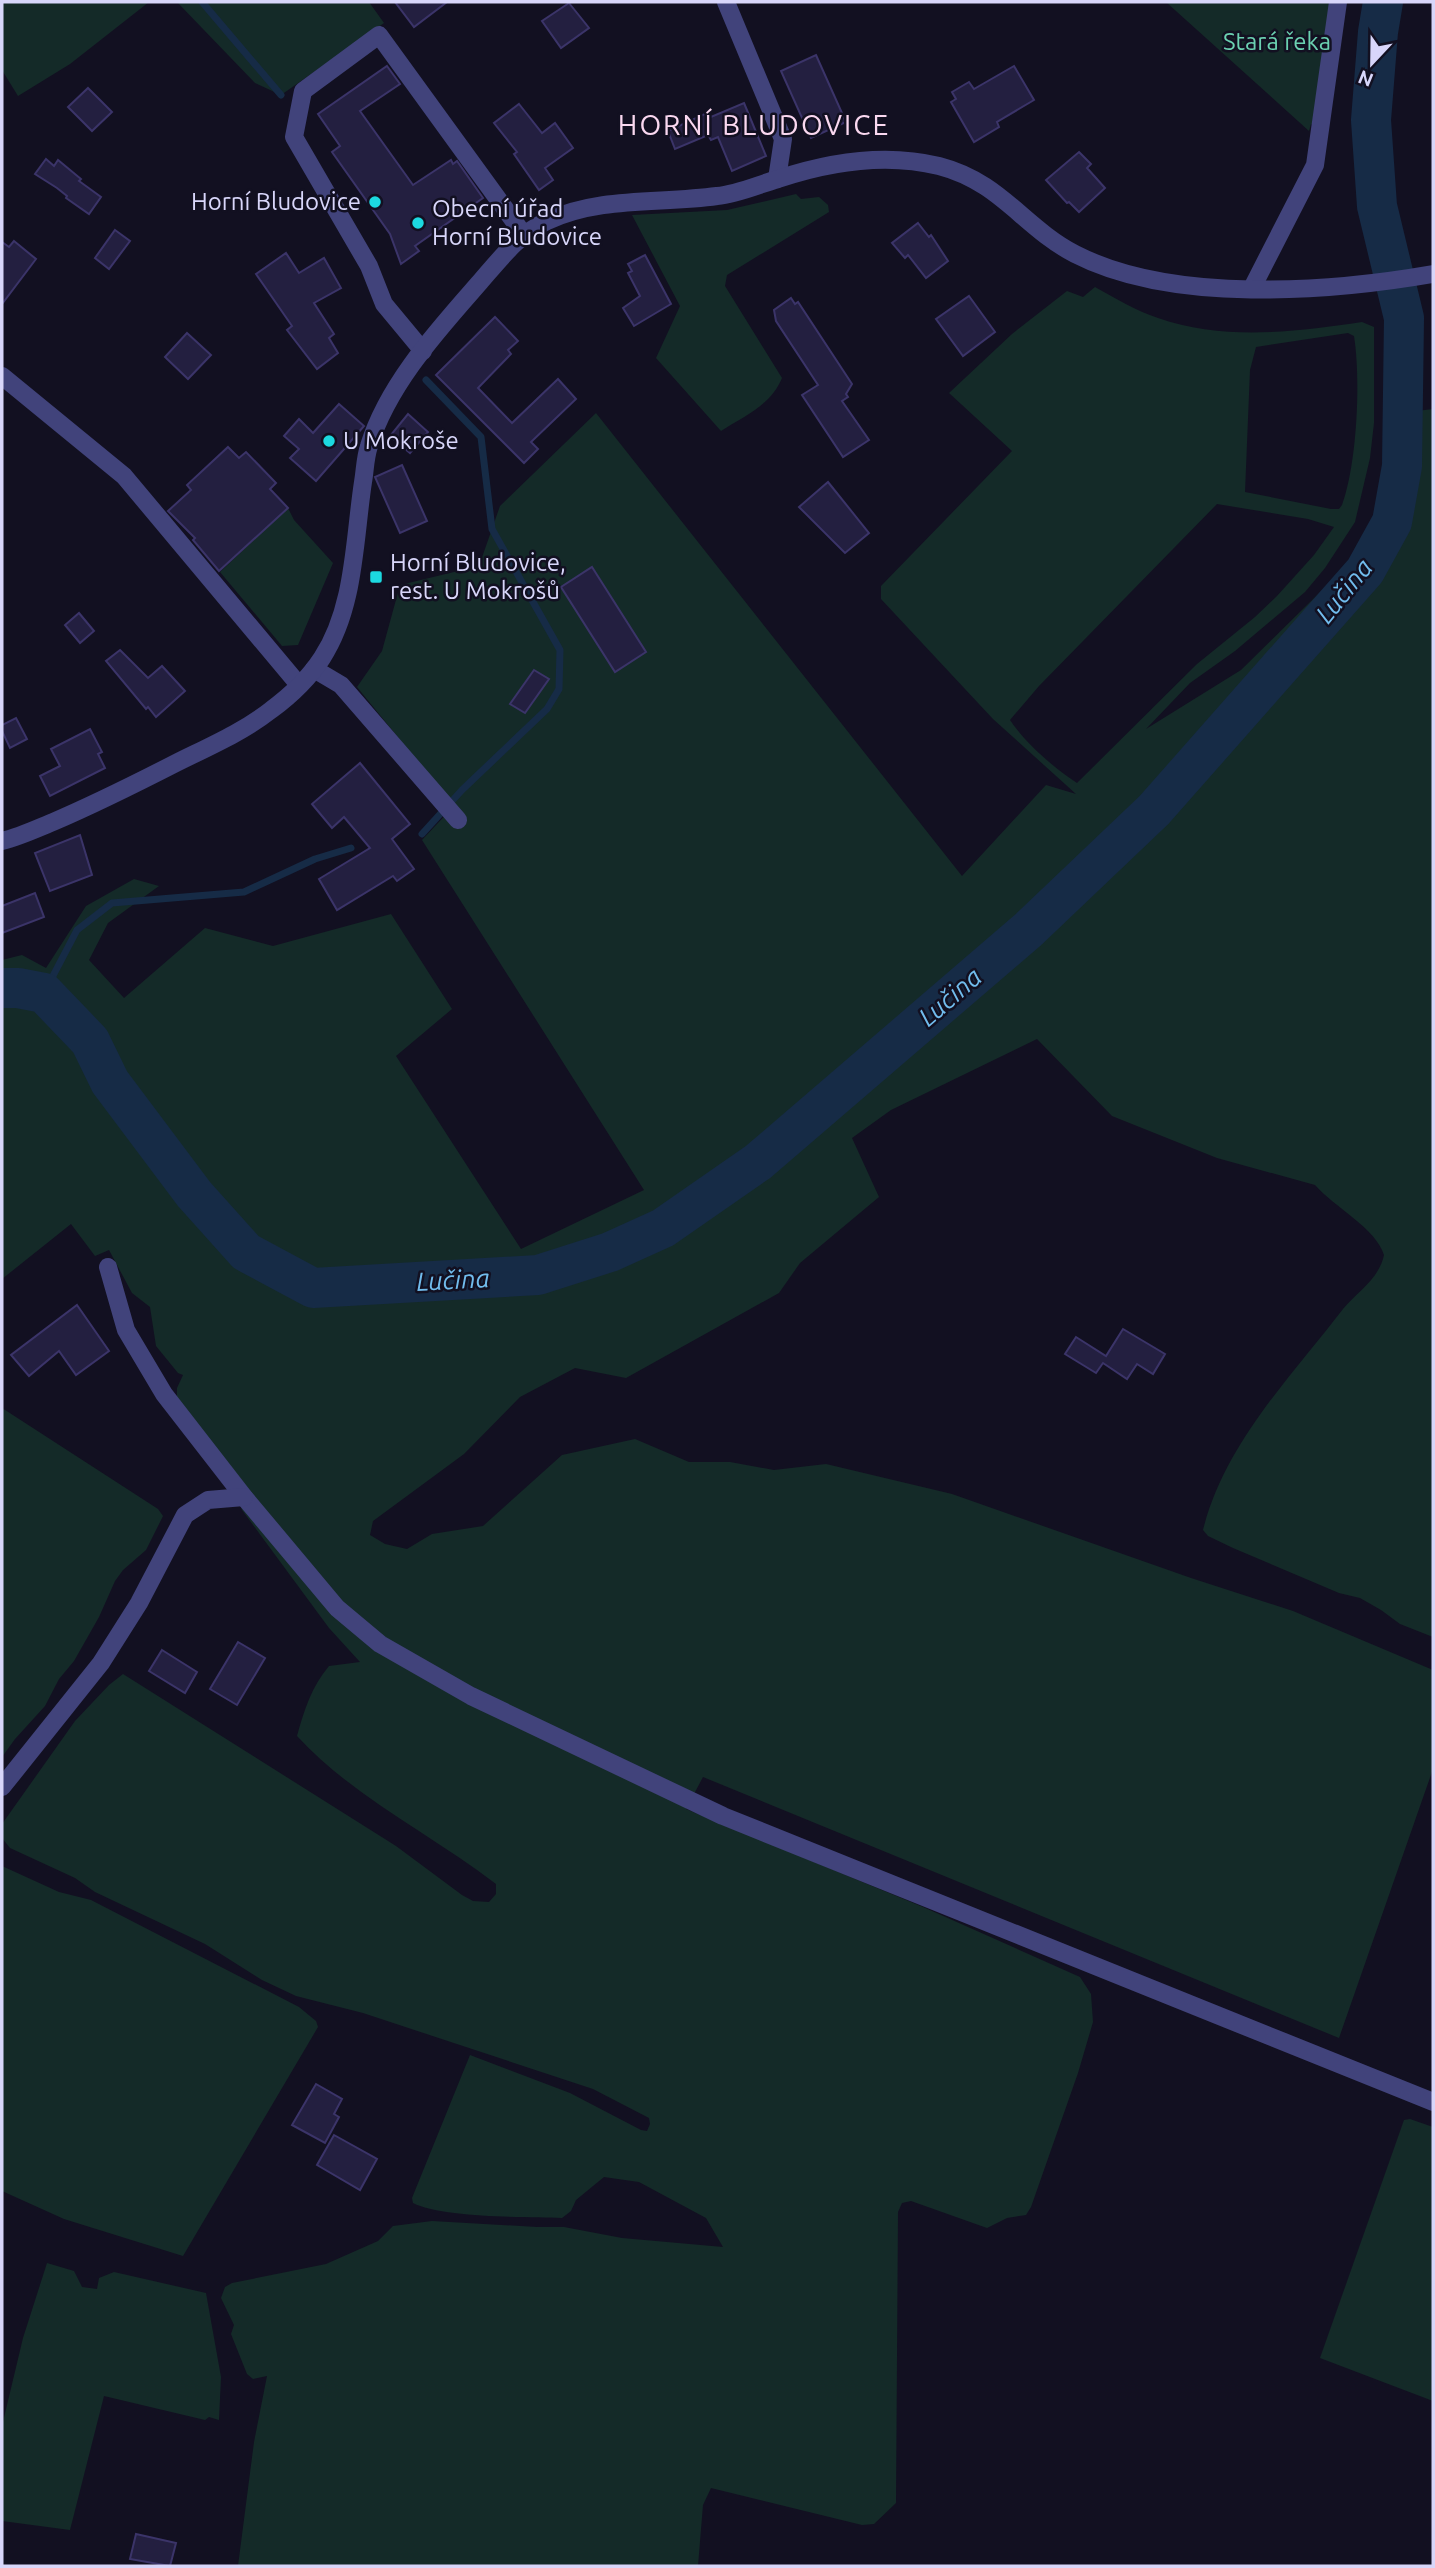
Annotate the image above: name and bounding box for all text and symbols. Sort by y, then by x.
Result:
park label: Stará řeka [1223,28,1331,55]
north arrow [1337,28,1407,98]
text: N [1355,66,1376,92]
district label: HORNÍ BLUDOVICE [618,108,890,140]
place label: Horní Bludovice [191,188,361,215]
marker: Horní Bludovice [367,194,383,210]
place label: Obecní úřad Horní Bludovice [432,195,602,250]
marker: Obecní úřad Horní Bludovice [410,215,426,231]
place label: U Mokroše [343,427,459,454]
marker: U Mokroše [321,433,337,449]
place label: Horní Bludovice, rest. U Mokrošů [390,549,566,604]
water label: Lučina [1309,553,1378,628]
marker: Horní Bludovice, rest. U Mokrošů [368,569,384,585]
water label: Lučina [912,962,987,1032]
water label: Lučina [416,1263,490,1296]

